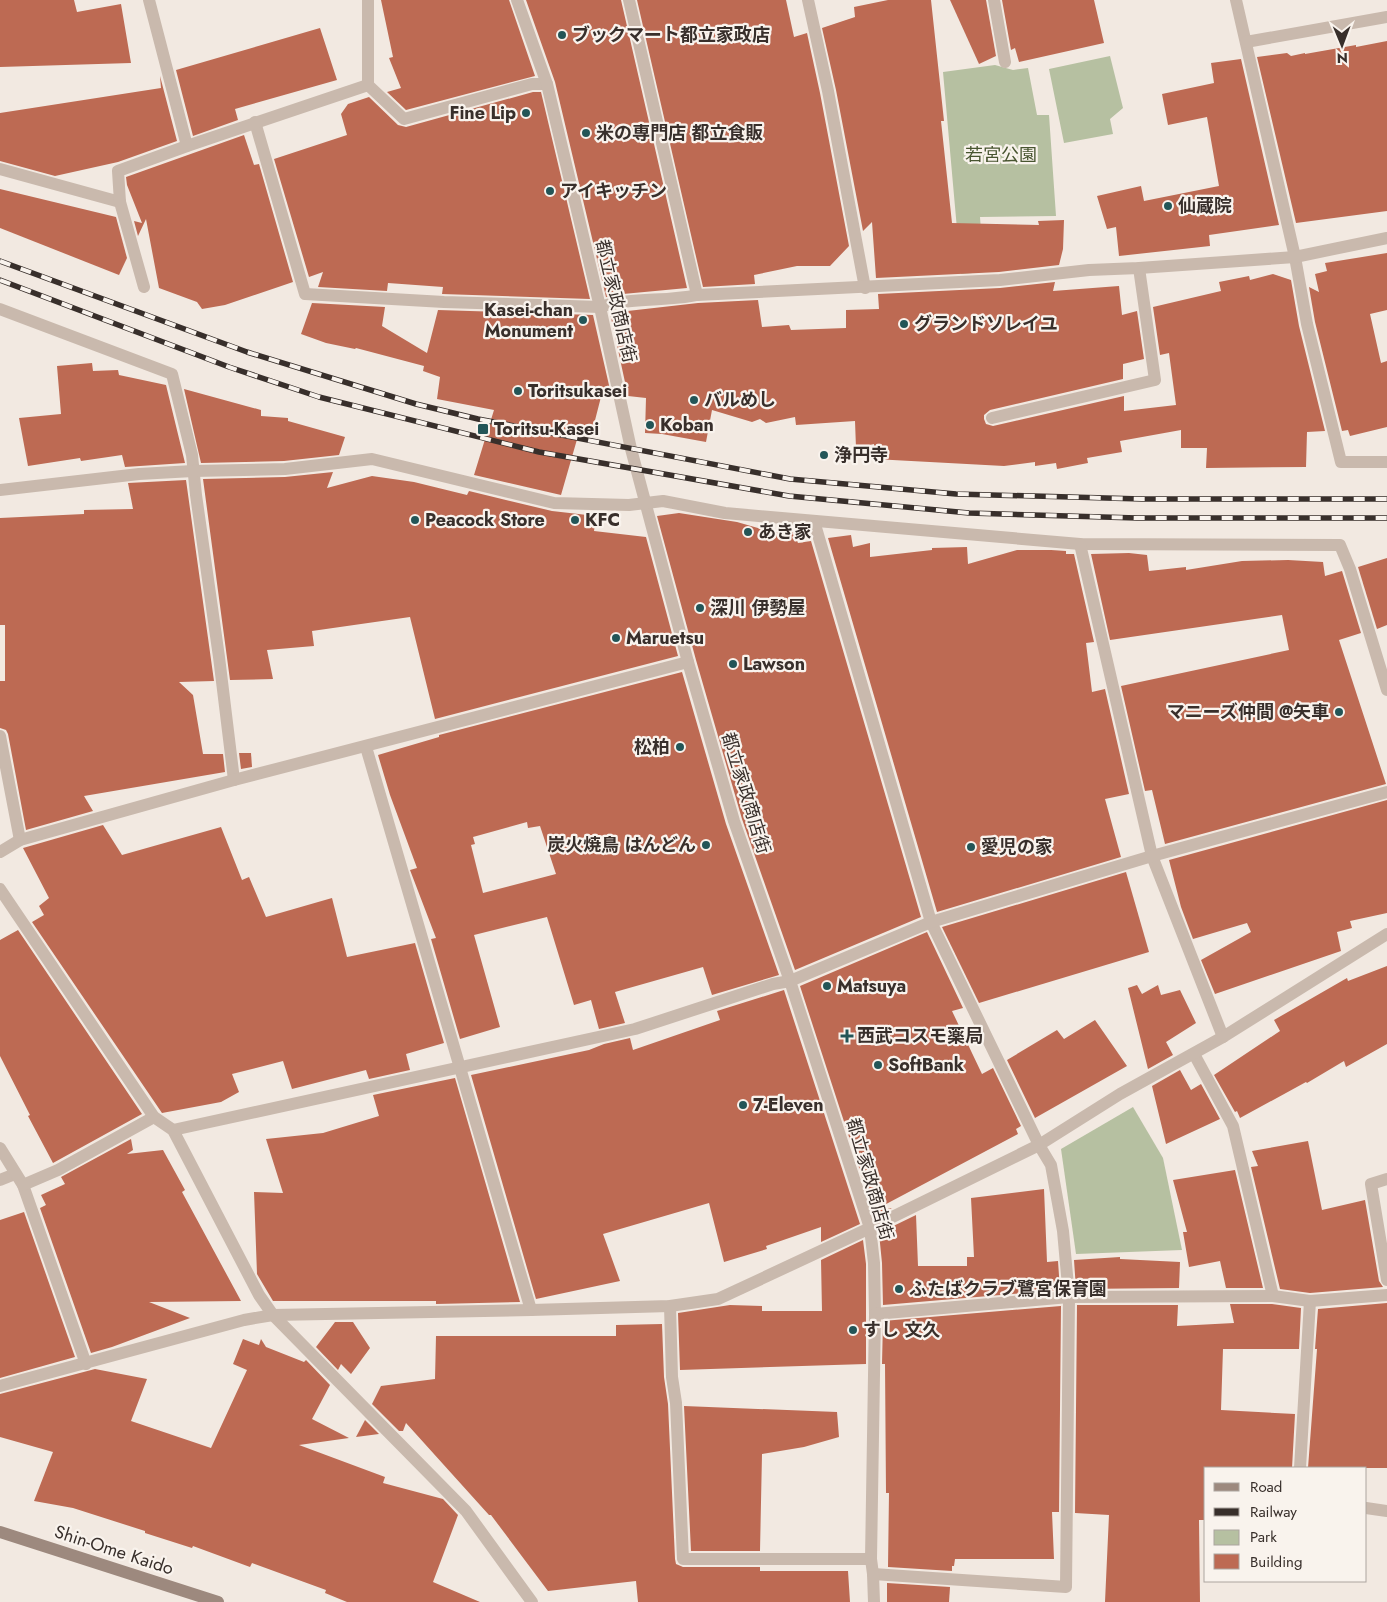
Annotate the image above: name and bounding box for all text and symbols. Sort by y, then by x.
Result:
north arrow [1317,20,1367,70]
place label: ブックマート都立家政店 [572,22,770,48]
marker: ブックマート都立家政店 [556,29,568,41]
text: N [1336,48,1348,68]
place label: Fine Lip [449,100,516,126]
marker: Fine Lip [520,107,532,119]
place label: 米の専門店 都立食販 [596,120,763,146]
marker: 米の専門店 都立食販 [580,127,592,139]
park label: 若宮公園 [965,142,1037,168]
place label: アイキッチン [560,178,667,204]
marker: アイキッチン [544,185,556,197]
place label: 仙蔵院 [1178,193,1232,219]
marker: 仙蔵院 [1162,200,1174,212]
street label: 都立家政商店街 [589,237,643,365]
place label: Kasei-chan Monument [484,297,573,344]
place label: グランドソレイユ [914,311,1058,337]
marker: Kasei-chan Monument [577,314,589,326]
marker: グランドソレイユ [898,318,910,330]
place label: Toritsukasei [528,378,627,404]
marker: Toritsukasei [512,385,524,397]
place label: バルめし [704,387,776,413]
marker: バルめし [688,394,700,406]
place label: Koban [660,412,714,438]
place label: Toritsu-Kasei [494,416,599,442]
marker: Koban [644,419,656,431]
marker: Toritsu-Kasei [476,422,490,436]
place label: 浄円寺 [834,442,888,468]
marker: 浄円寺 [818,449,830,461]
place label: Peacock Store [425,507,545,533]
place label: KFC [585,507,620,533]
marker: Peacock Store [409,514,421,526]
marker: KFC [569,514,581,526]
place label: あき家 [758,519,812,545]
marker: あき家 [742,526,754,538]
place label: 深川 伊勢屋 [710,595,805,621]
marker: 深川 伊勢屋 [694,602,706,614]
place label: Maruetsu [626,625,704,651]
marker: Maruetsu [610,632,622,644]
place label: Lawson [743,651,805,677]
marker: Lawson [727,658,739,670]
place label: マニーズ仲間 @矢車 [1167,699,1329,725]
marker: マニーズ仲間 @矢車 [1333,706,1345,718]
street label: 都立家政商店街 [715,729,777,857]
place label: 松柏 [634,734,670,760]
marker: 松柏 [674,741,686,753]
place label: 炭火焼鳥 はんどん [547,832,696,858]
place label: 愛児の家 [981,834,1053,860]
marker: 炭火焼鳥 はんどん [700,839,712,851]
marker: 愛児の家 [965,841,977,853]
place label: Matsuya [837,973,906,999]
marker: Matsuya [821,980,833,992]
place label: 西武コスモ薬局 [857,1023,983,1049]
marker: 西武コスモ薬局 [841,1030,853,1042]
place label: SoftBank [888,1052,965,1078]
marker: SoftBank [872,1059,884,1071]
place label: 7-Eleven [753,1092,824,1118]
marker: 7-Eleven [737,1099,749,1111]
street label: 都立家政商店街 [840,1115,900,1243]
place label: ふたばクラブ鷺宮保育園 [909,1276,1107,1302]
marker: ふたばクラブ鷺宮保育園 [893,1283,905,1295]
place label: すし 文久 [863,1317,940,1343]
marker: すし 文久 [847,1324,859,1336]
legend [1204,1467,1367,1582]
text: Road [1250,1476,1282,1498]
text: Railway [1250,1501,1297,1523]
street label: Shin-Ome Kaido [51,1519,177,1582]
text: Park [1250,1526,1277,1548]
text: Building [1250,1551,1302,1573]

